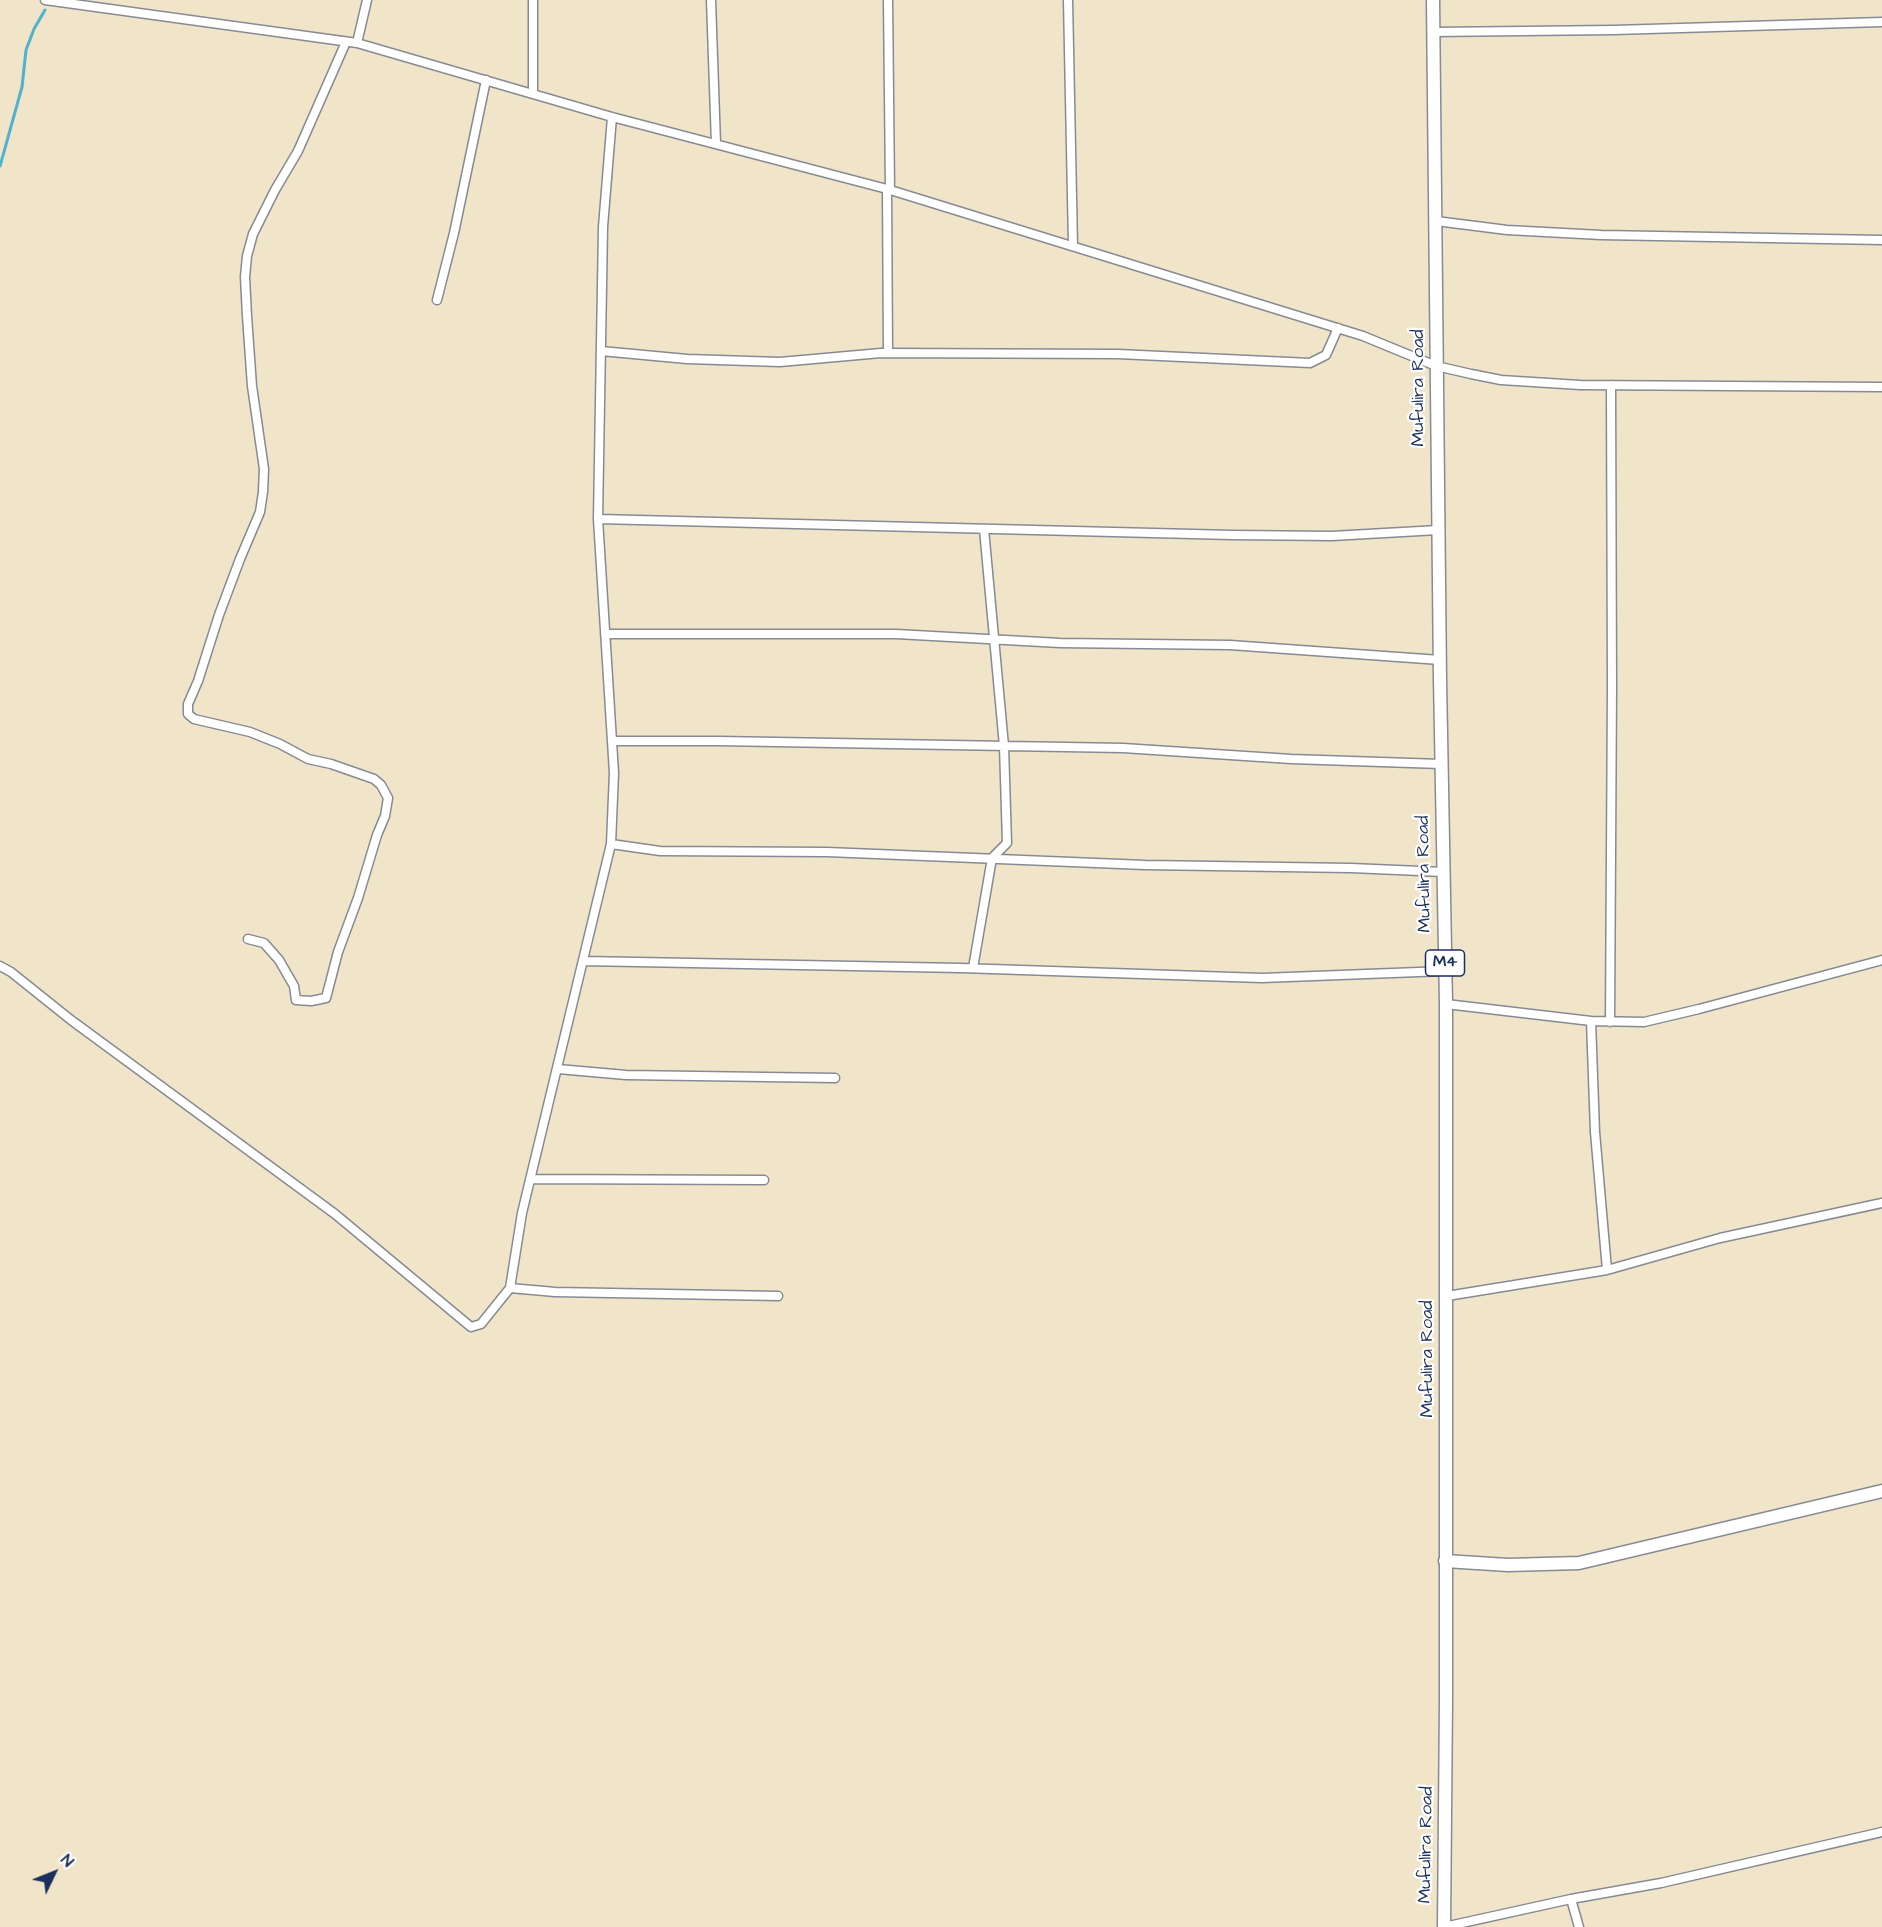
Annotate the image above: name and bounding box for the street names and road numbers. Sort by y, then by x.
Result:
street label: Mufulira Road [1408,329,1430,447]
street label: Mufulira Road [1413,815,1437,933]
road number: M4 [1426,950,1464,976]
street label: Mufulira Road [1417,1300,1439,1418]
street label: Mufulira Road [1415,1786,1439,1904]

